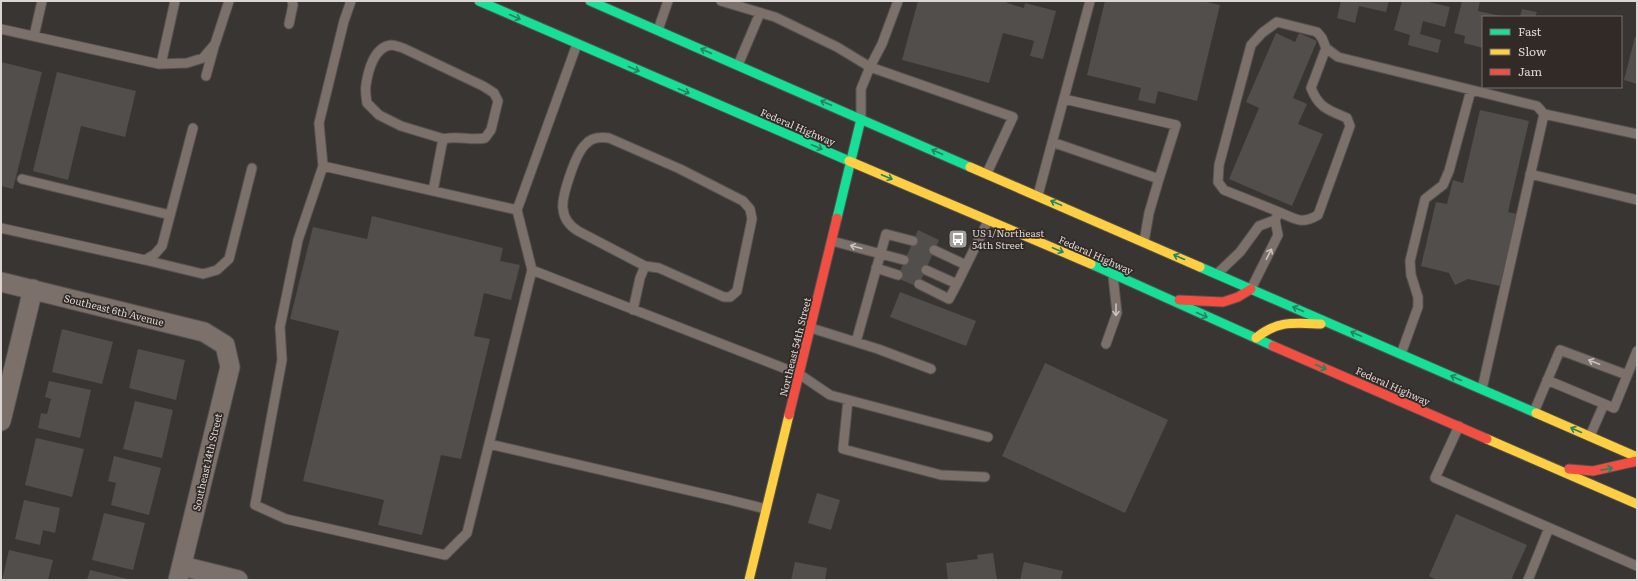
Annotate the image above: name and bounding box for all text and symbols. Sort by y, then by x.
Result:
one-way arrow [508,13,520,21]
legend [1482,16,1622,88]
text: Fast [1518,22,1542,40]
text: Slow [1518,42,1547,60]
one-way arrow [701,47,713,55]
text: Jam [1518,62,1543,80]
one-way arrow [628,66,640,73]
one-way arrow [678,87,690,95]
one-way arrow [820,99,832,106]
street label: Federal Highway [758,104,838,149]
one-way arrow [810,144,822,151]
one-way arrow [931,147,943,155]
one-way arrow [880,174,892,181]
one-way arrow [1051,199,1063,206]
place label: US 1/Northeast 54th Street [972,225,1044,252]
bus stop icon: US 1/Northeast 54th Street [947,228,969,250]
street label: Federal Highway [1057,231,1136,278]
one-way arrow [850,243,863,250]
one-way arrow [1051,247,1063,255]
one-way arrow [1265,248,1273,260]
one-way arrow [1174,253,1186,260]
street label: Southeast 6th Avenue [63,290,166,329]
street label: Northeast 54th Street [775,296,814,398]
one-way arrow [1112,303,1120,316]
one-way arrow [1293,305,1305,312]
one-way arrow [1196,311,1208,319]
one-way arrow [1351,330,1363,338]
one-way arrow [1588,358,1600,366]
street label: Federal Highway [1354,362,1433,409]
one-way arrow [1315,363,1327,371]
one-way arrow [1451,374,1463,381]
street label: Southeast 14th Street [188,412,225,512]
one-way arrow [1570,426,1582,433]
one-way arrow [1600,464,1613,472]

